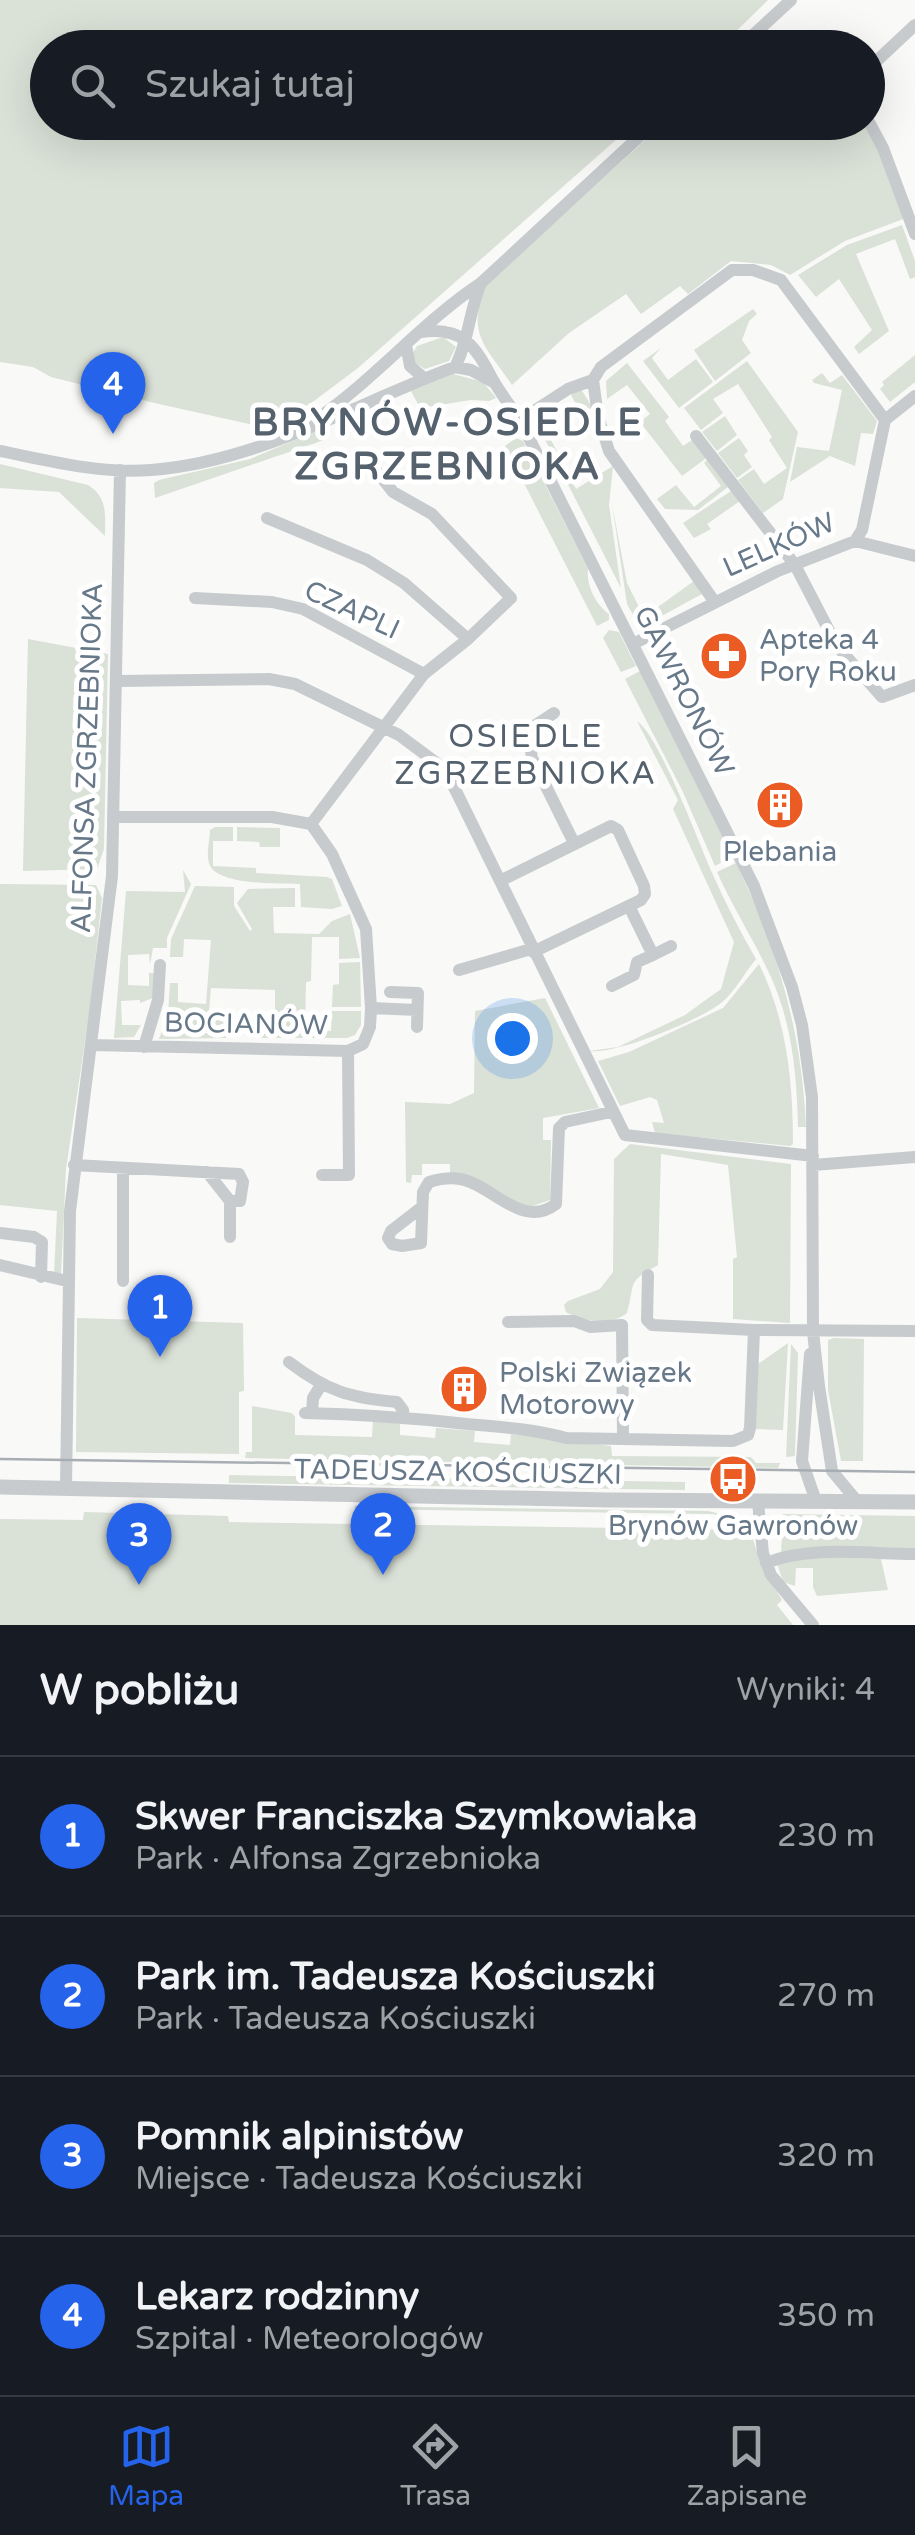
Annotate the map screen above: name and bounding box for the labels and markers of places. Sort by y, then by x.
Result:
pin: 4 [80,352,146,434]
place label: Apteka 4 Pory Roku [759,623,897,689]
pharmacy icon: Apteka 4 Pory Roku [698,630,750,682]
building icon: Plebania [754,779,806,831]
place label: Plebania [723,835,837,869]
pin: 1 [128,1274,192,1357]
place label: Polski Związek Motorowy [499,1356,692,1422]
building icon: Polski Związek Motorowy [438,1363,490,1415]
bus stop icon: Brynów Gawronów [707,1453,759,1505]
pin: 2 [350,1492,416,1575]
pin: 3 [106,1502,172,1585]
place label: Brynów Gawronów [608,1509,858,1543]

